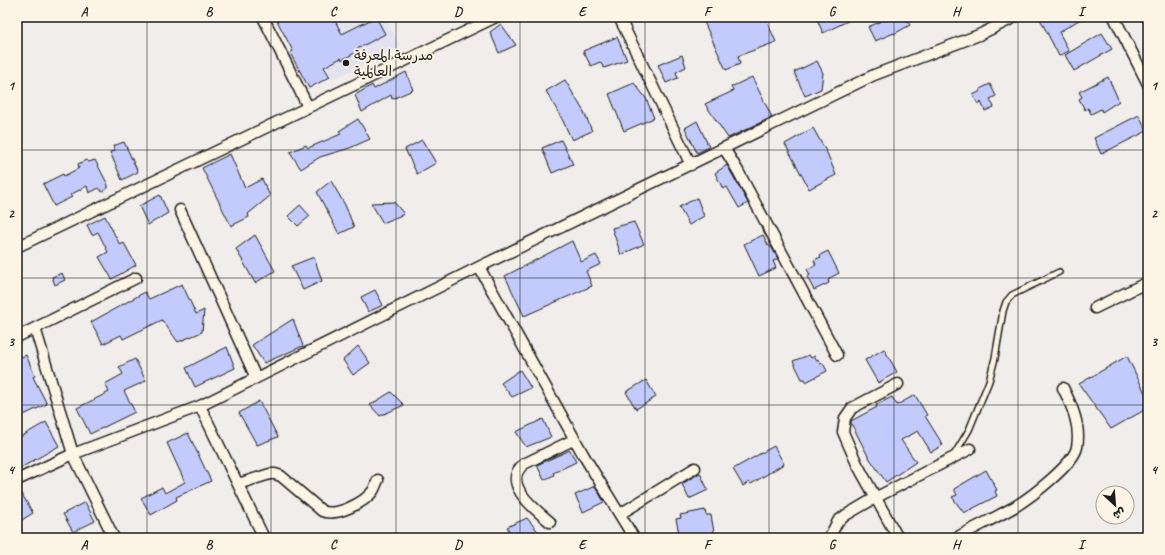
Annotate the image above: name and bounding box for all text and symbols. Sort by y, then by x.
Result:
text: A [81,4,89,20]
text: B [206,4,214,20]
text: C [330,4,338,20]
text: D [454,4,463,20]
text: E [579,4,588,20]
text: F [704,4,713,20]
text: G [829,4,837,20]
text: H [952,4,962,20]
text: I [1078,4,1087,20]
place label: مدرسة المعرفة العالمية [354,47,433,80]
marker: مدرسة المعرفة العالمية [341,58,351,68]
text: 1 [8,78,16,94]
text: 1 [1151,78,1159,94]
text: 2 [8,206,15,222]
text: 2 [1151,206,1158,222]
text: 3 [8,334,15,350]
text: 3 [1151,334,1158,350]
text: 4 [8,462,16,478]
text: 4 [1151,462,1159,478]
north arrow [1095,485,1135,525]
text: ش [1111,505,1128,523]
text: A [81,537,89,553]
text: B [206,537,214,553]
text: C [330,537,338,553]
text: D [454,537,463,553]
text: E [579,537,588,553]
text: F [704,537,713,553]
text: G [829,537,837,553]
text: H [952,537,962,553]
text: I [1078,537,1087,553]

